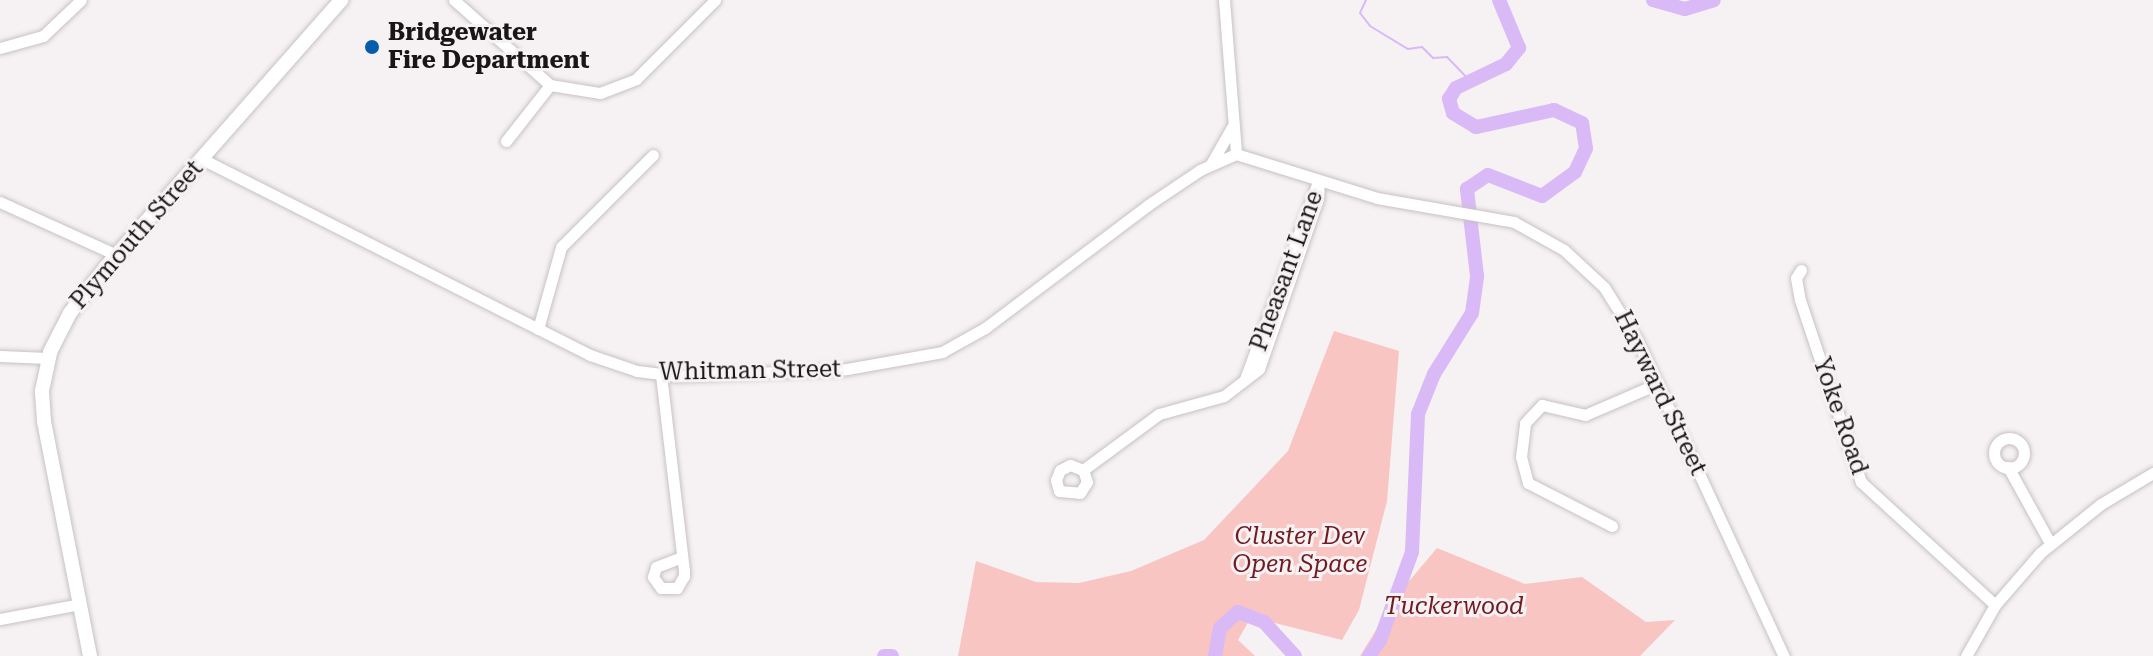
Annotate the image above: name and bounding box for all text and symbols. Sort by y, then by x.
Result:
place label: Bridgewater Fire Department [388,19,589,75]
marker: Bridgewater Fire Department [363,38,381,56]
street label: Plymouth Street [65,155,209,315]
street label: Pheasant Lane [1245,187,1329,355]
street label: Hayward Street [1608,306,1712,480]
street label: Yoke Road [1807,354,1873,478]
street label: Whitman Street [659,355,841,387]
park label: Cluster Dev Open Space [1232,523,1368,579]
park label: Tuckerwood [1384,593,1524,621]

